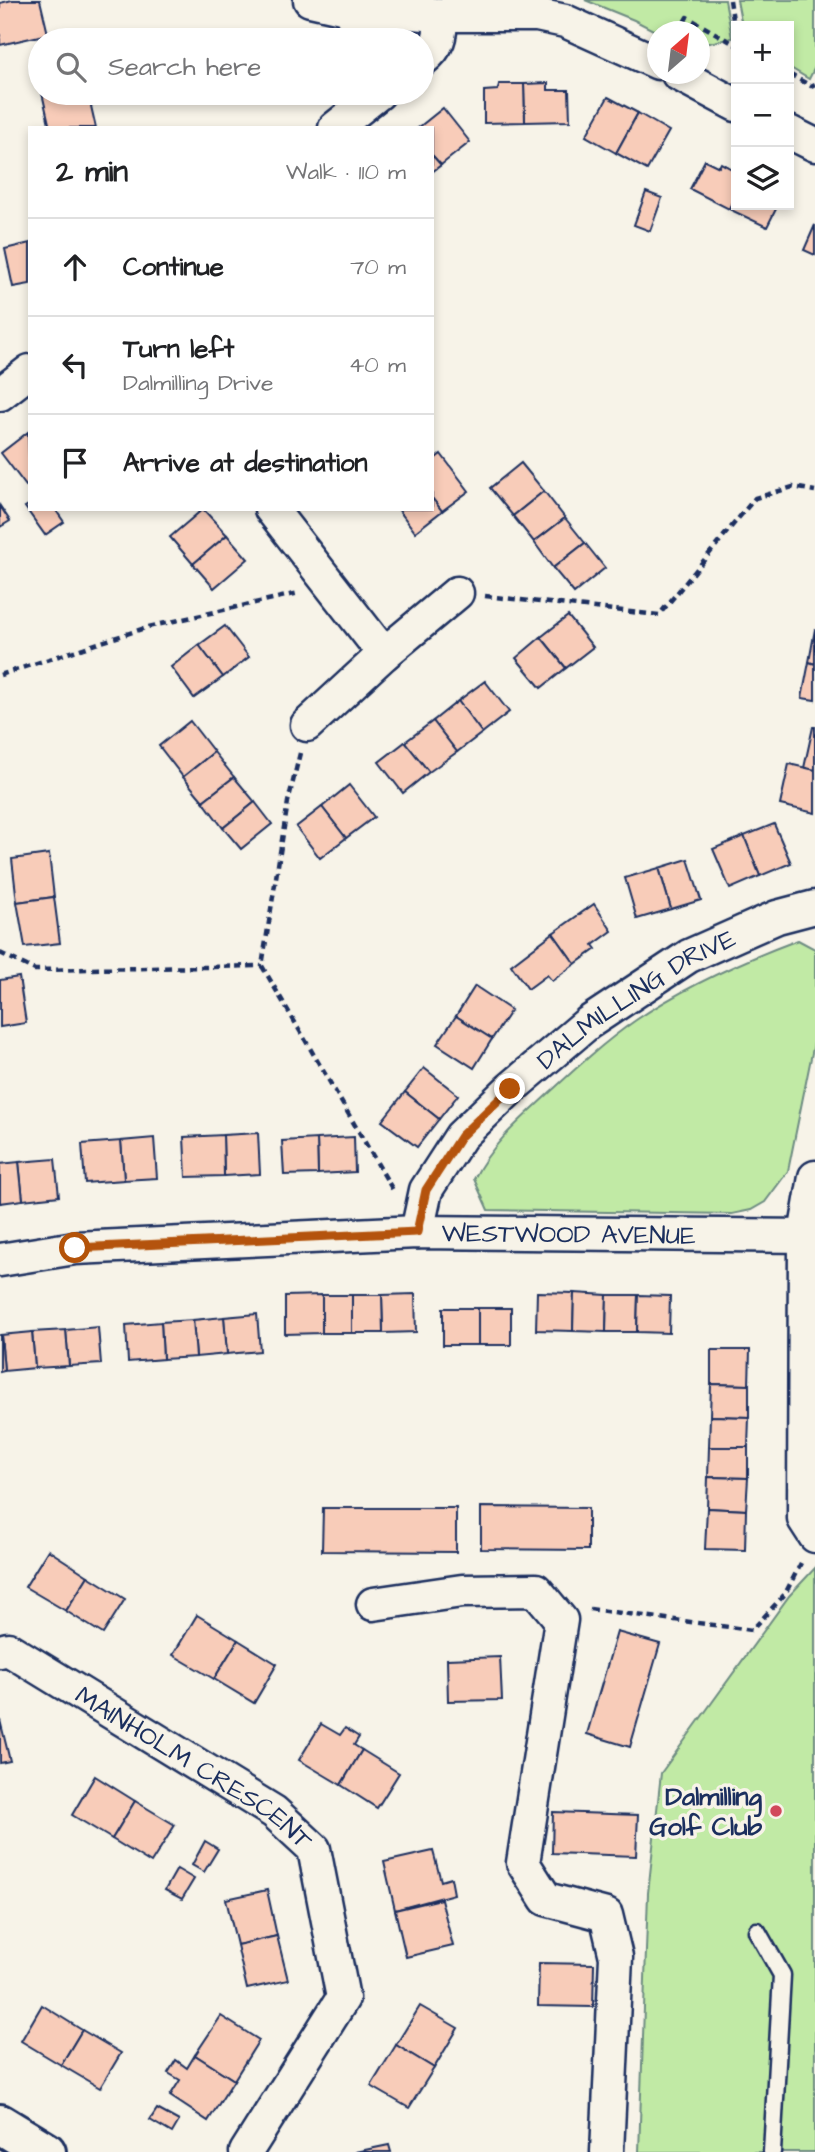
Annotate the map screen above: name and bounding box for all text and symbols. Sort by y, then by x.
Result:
north arrow [647,21,710,84]
map controls [731,21,794,210]
button: + [731,21,794,84]
search box [28,28,434,105]
icon: search [52,48,90,86]
text: Search here [108,49,261,85]
button: − [731,84,794,147]
button: layers [731,147,794,210]
text: 2 min [56,151,128,193]
text: Walk · 110 m [286,156,406,188]
icon: ahead [56,248,94,286]
text: Continue [123,249,224,285]
text: 70 m [350,251,406,283]
text: Turn left [123,331,234,367]
icon: left [56,346,94,384]
text: 40 m [349,349,406,381]
text: Dalmilling Drive [123,367,273,399]
icon: arrive [56,444,94,482]
text: Arrive at destination [123,445,368,481]
street label: DALMILLING DRIVE [529,921,741,1078]
route end [494,1073,525,1104]
street label: WESTWOOD AVENUE [441,1215,696,1254]
route start [59,1232,90,1263]
street label: MAINHOLM CRESCENT [68,1677,321,1859]
place label: Dalmilling Golf Club [649,1779,763,1845]
marker: Dalmilling Golf Club [768,1803,784,1819]

